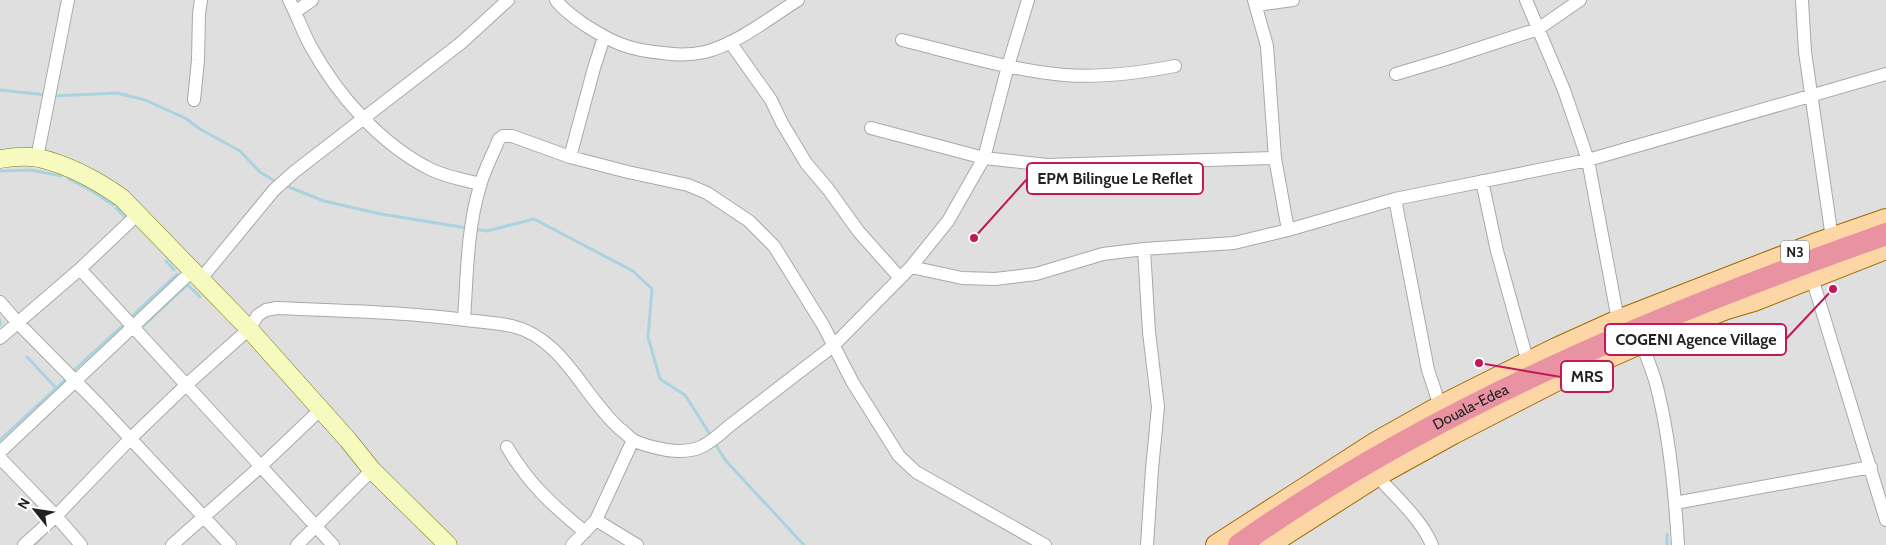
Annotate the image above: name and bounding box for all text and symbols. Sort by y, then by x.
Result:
callout: EPM Bilingue Le Reflet [1027,163,1203,194]
text: EPM Bilingue Le Reflet [1037,169,1193,188]
road number: N3 [1781,240,1809,264]
callout: COGENI Agence Village [1605,324,1786,355]
text: COGENI Agence Village [1615,330,1777,349]
callout: MRS [1561,361,1613,392]
text: MRS [1571,367,1603,386]
street label: Douala-Edea [1430,380,1512,434]
north arrow [10,485,60,535]
text: N [13,495,34,512]

